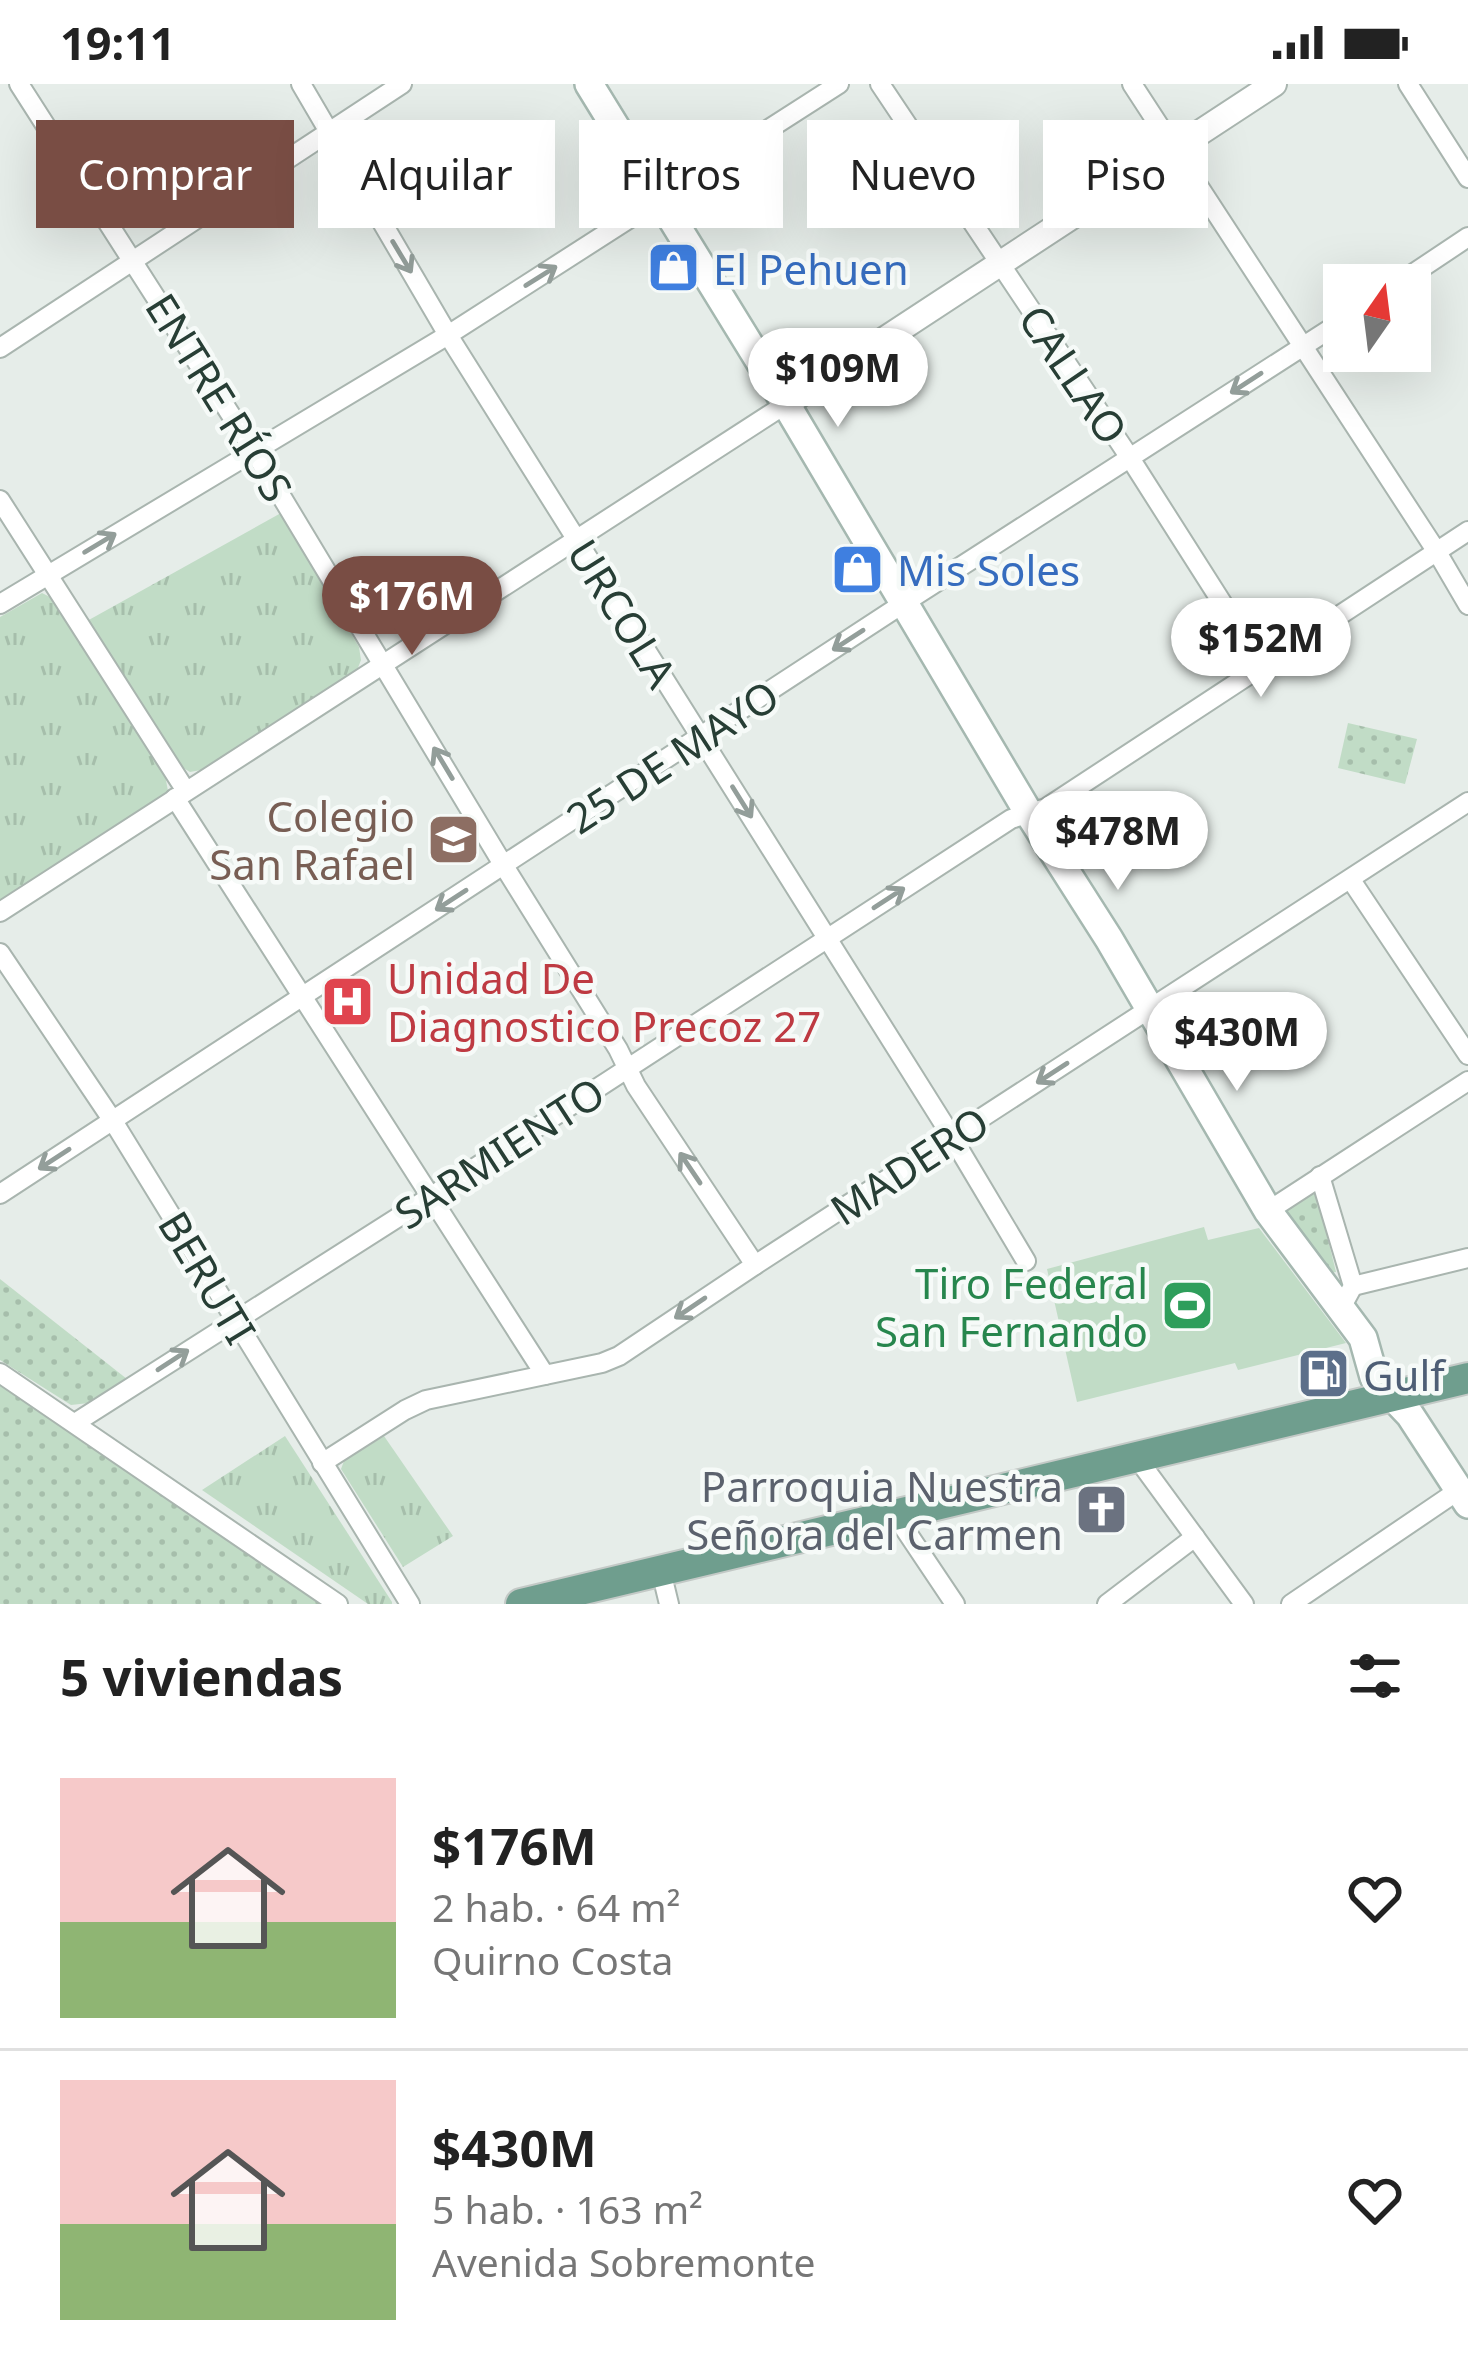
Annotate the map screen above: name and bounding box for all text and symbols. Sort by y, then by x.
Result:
text: 19:11 [60,12,176,73]
chip: Comprar [36,120,294,228]
chip: Alquilar [318,120,555,228]
chip: Filtros [579,120,783,228]
chip: Nuevo [807,120,1019,228]
chip: Piso [1043,120,1208,228]
one-way arrow [391,239,415,274]
shop icon: El Pehuen [646,240,702,296]
place label: El Pehuen [713,240,909,297]
one-way arrow [524,264,558,288]
north arrow [1323,264,1431,372]
map controls [1323,264,1431,372]
street label: ENTRE RÍOS [133,282,307,512]
street label: CALLAO [1007,293,1141,455]
pin: $109M [754,328,922,430]
text: $109M [775,340,901,393]
one-way arrow [1230,371,1264,396]
street label: URCOLA [555,528,691,698]
one-way arrow [82,531,117,555]
shop icon: Mis Soles [830,541,886,597]
place label: Mis Soles [897,541,1080,598]
pin: $176M [328,556,496,658]
text: $176M [349,568,475,621]
pin: $152M [1177,598,1345,700]
text: $152M [1198,610,1324,663]
one-way arrow [831,628,865,653]
street label: 25 DE MAYO [555,666,789,846]
one-way arrow [431,746,455,781]
one-way arrow [730,784,754,818]
place label: Colegio San Rafael [209,787,415,892]
pin: $478M [1034,791,1202,893]
text: $478M [1055,803,1181,856]
school or university icon: Colegio San Rafael [426,811,482,867]
one-way arrow [872,886,906,911]
one-way arrow [435,888,469,913]
place label: Unidad De Diagnostico Precoz 27 [387,949,821,1054]
hospital icon: Unidad De Diagnostico Precoz 27 [320,973,376,1029]
pin: $430M [1153,992,1321,1094]
text: $430M [1174,1004,1300,1057]
one-way arrow [1036,1060,1070,1085]
street label: SARMIENTO [383,1063,615,1241]
street label: MADERO [819,1093,999,1237]
one-way arrow [38,1147,72,1171]
one-way arrow [678,1151,703,1185]
street label: BERUTI [146,1200,270,1354]
place label: Tiro Federal San Fernando [875,1254,1148,1359]
sports icon: Tiro Federal San Fernando [1159,1278,1215,1334]
one-way arrow [674,1296,708,1321]
fuel station icon: Gulf [1296,1346,1352,1402]
place label: Gulf [1363,1346,1447,1403]
one-way arrow [155,1347,189,1372]
place label: Parroquia Nuestra Señora del Carmen [686,1457,1063,1562]
church icon: Parroquia Nuestra Señora del Carmen [1074,1481,1130,1537]
text: 5 viviendas [60,1641,343,1711]
icon: filters [1342,1643,1408,1709]
text: $176M [432,1810,597,1880]
icon: home [156,1826,300,1970]
icon: heart [1342,1865,1408,1931]
text: 2 hab. · 64 m² [432,1880,680,1933]
text: Quirno Costa [432,1933,673,1986]
text: $430M [432,2112,597,2182]
icon: home [156,2128,300,2272]
icon: heart [1342,2167,1408,2233]
text: 5 hab. · 163 m² [432,2182,703,2235]
text: Avenida Sobremonte [432,2235,815,2288]

